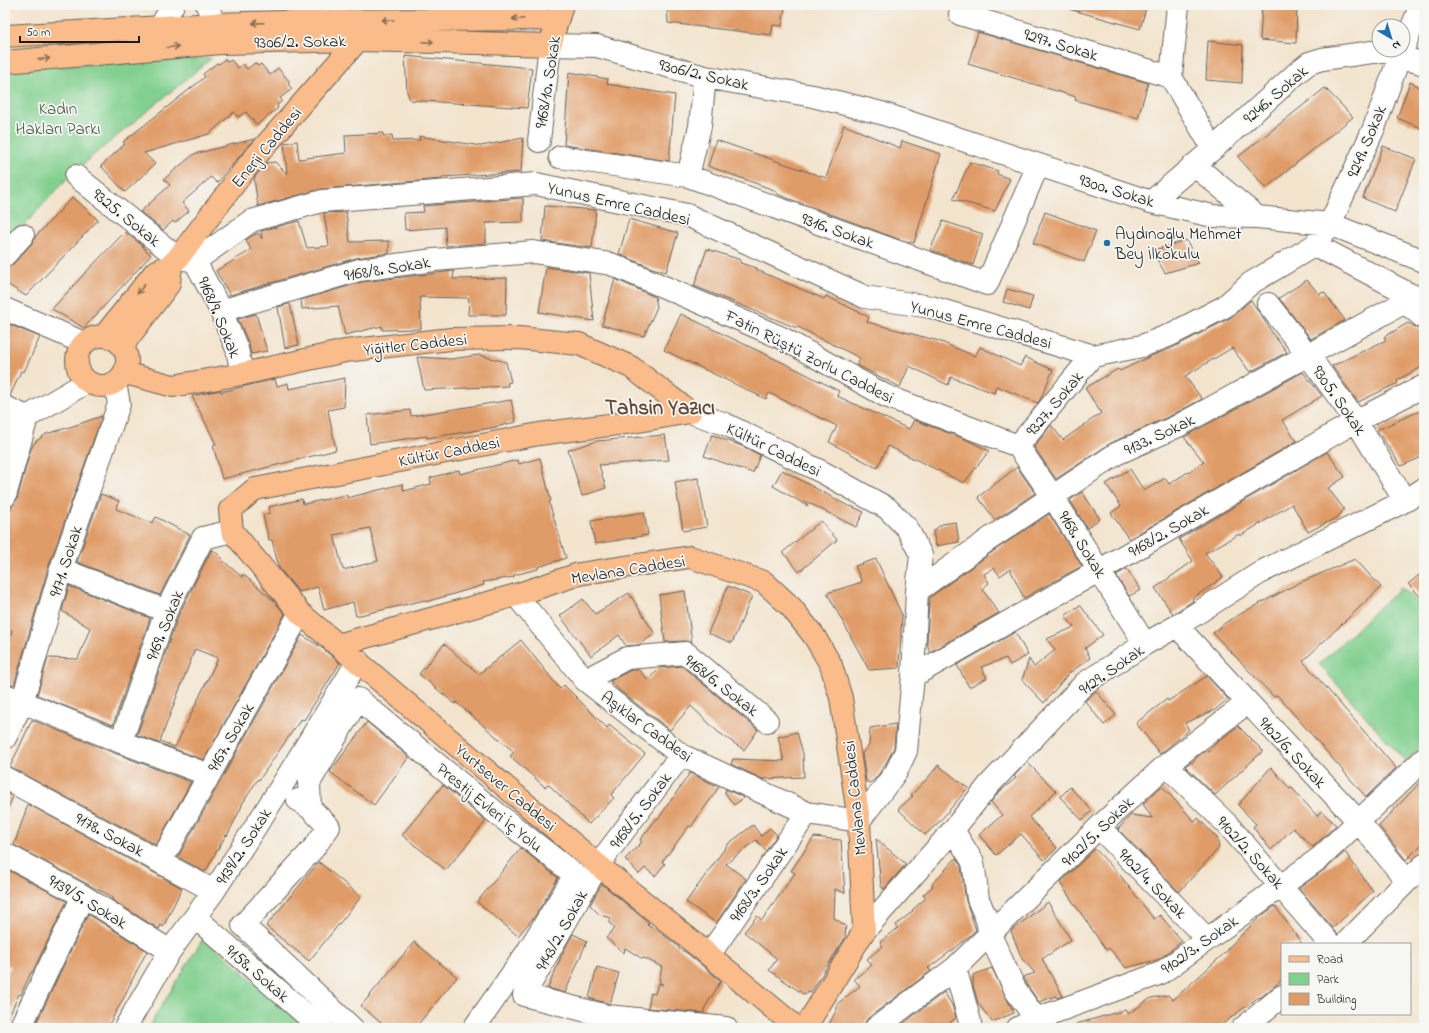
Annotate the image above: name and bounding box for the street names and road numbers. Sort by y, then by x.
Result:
street label: 9297. Sokak [1020,22,1101,69]
street label: 9306/2. Sokak [254,29,347,56]
street label: 9168/10. Sokak [529,34,568,130]
street label: 9306/2. Sokak [656,53,752,98]
street label: 9246. Sokak [1238,59,1314,131]
street label: 9249. Sokak [1341,101,1394,182]
street label: Enerji Caddesi [226,102,309,194]
street label: 9300. Sokak [1076,168,1158,215]
street label: Yunus Emre Caddesi [545,176,693,233]
street label: 9325. Sokak [87,183,166,254]
street label: 9316. Sokak [797,207,878,256]
street label: 9168/8. Sokak [342,250,433,289]
street label: 9168/9. Sokak [190,273,247,362]
street label: Yunus Emre Caddesi [907,294,1054,356]
street label: Fatin Rüştü Zorlu Caddesi [720,303,898,411]
street label: Yiğitler Caddesi [362,328,469,365]
street label: 9305. Sokak [1306,361,1372,441]
street label: 9327. Sokak [1020,365,1090,442]
street label: 9133. Sokak [1120,408,1200,463]
street label: Kültür Caddesi [722,417,825,484]
street label: Kültür Caddesi [397,430,502,475]
street label: 9168/2. Sokak [1124,498,1214,564]
street label: 9168. Sokak [1051,506,1113,584]
street label: 9171. Sokak [43,522,90,601]
street label: Mevlana Caddesi [569,549,687,592]
street label: 9169. Sokak [140,586,191,665]
street label: 9129. Sokak [1074,638,1150,702]
street label: 9168/6. Sokak [679,649,764,724]
street label: Aşıklar Caddesi [595,685,697,769]
street label: 9167. Sokak [201,698,261,777]
street label: 9102/6. Sokak [1252,712,1332,795]
street label: Yurtsever Caddesi [449,738,561,838]
street label: Mevlana Caddesi [837,739,874,856]
street label: Prestij Evleri İç Yolu [430,757,548,859]
street label: 9168/5. Sokak [604,767,679,855]
street label: 9102/5. Sokak [1056,791,1140,873]
street label: 9139/2. Sokak [210,803,279,890]
street label: 9178. Sokak [70,807,149,864]
street label: 9102/2. Sokak [1210,811,1290,896]
street label: 9168/3. Sokak [724,841,795,928]
street label: 9102/4. Sokak [1112,843,1192,925]
street label: 9139/5. Sokak [43,869,132,936]
street label: 9143/2. Sokak [530,885,595,976]
street label: 9102/3. Sokak [1156,909,1244,981]
street label: 9158. Sokak [220,939,295,1009]

